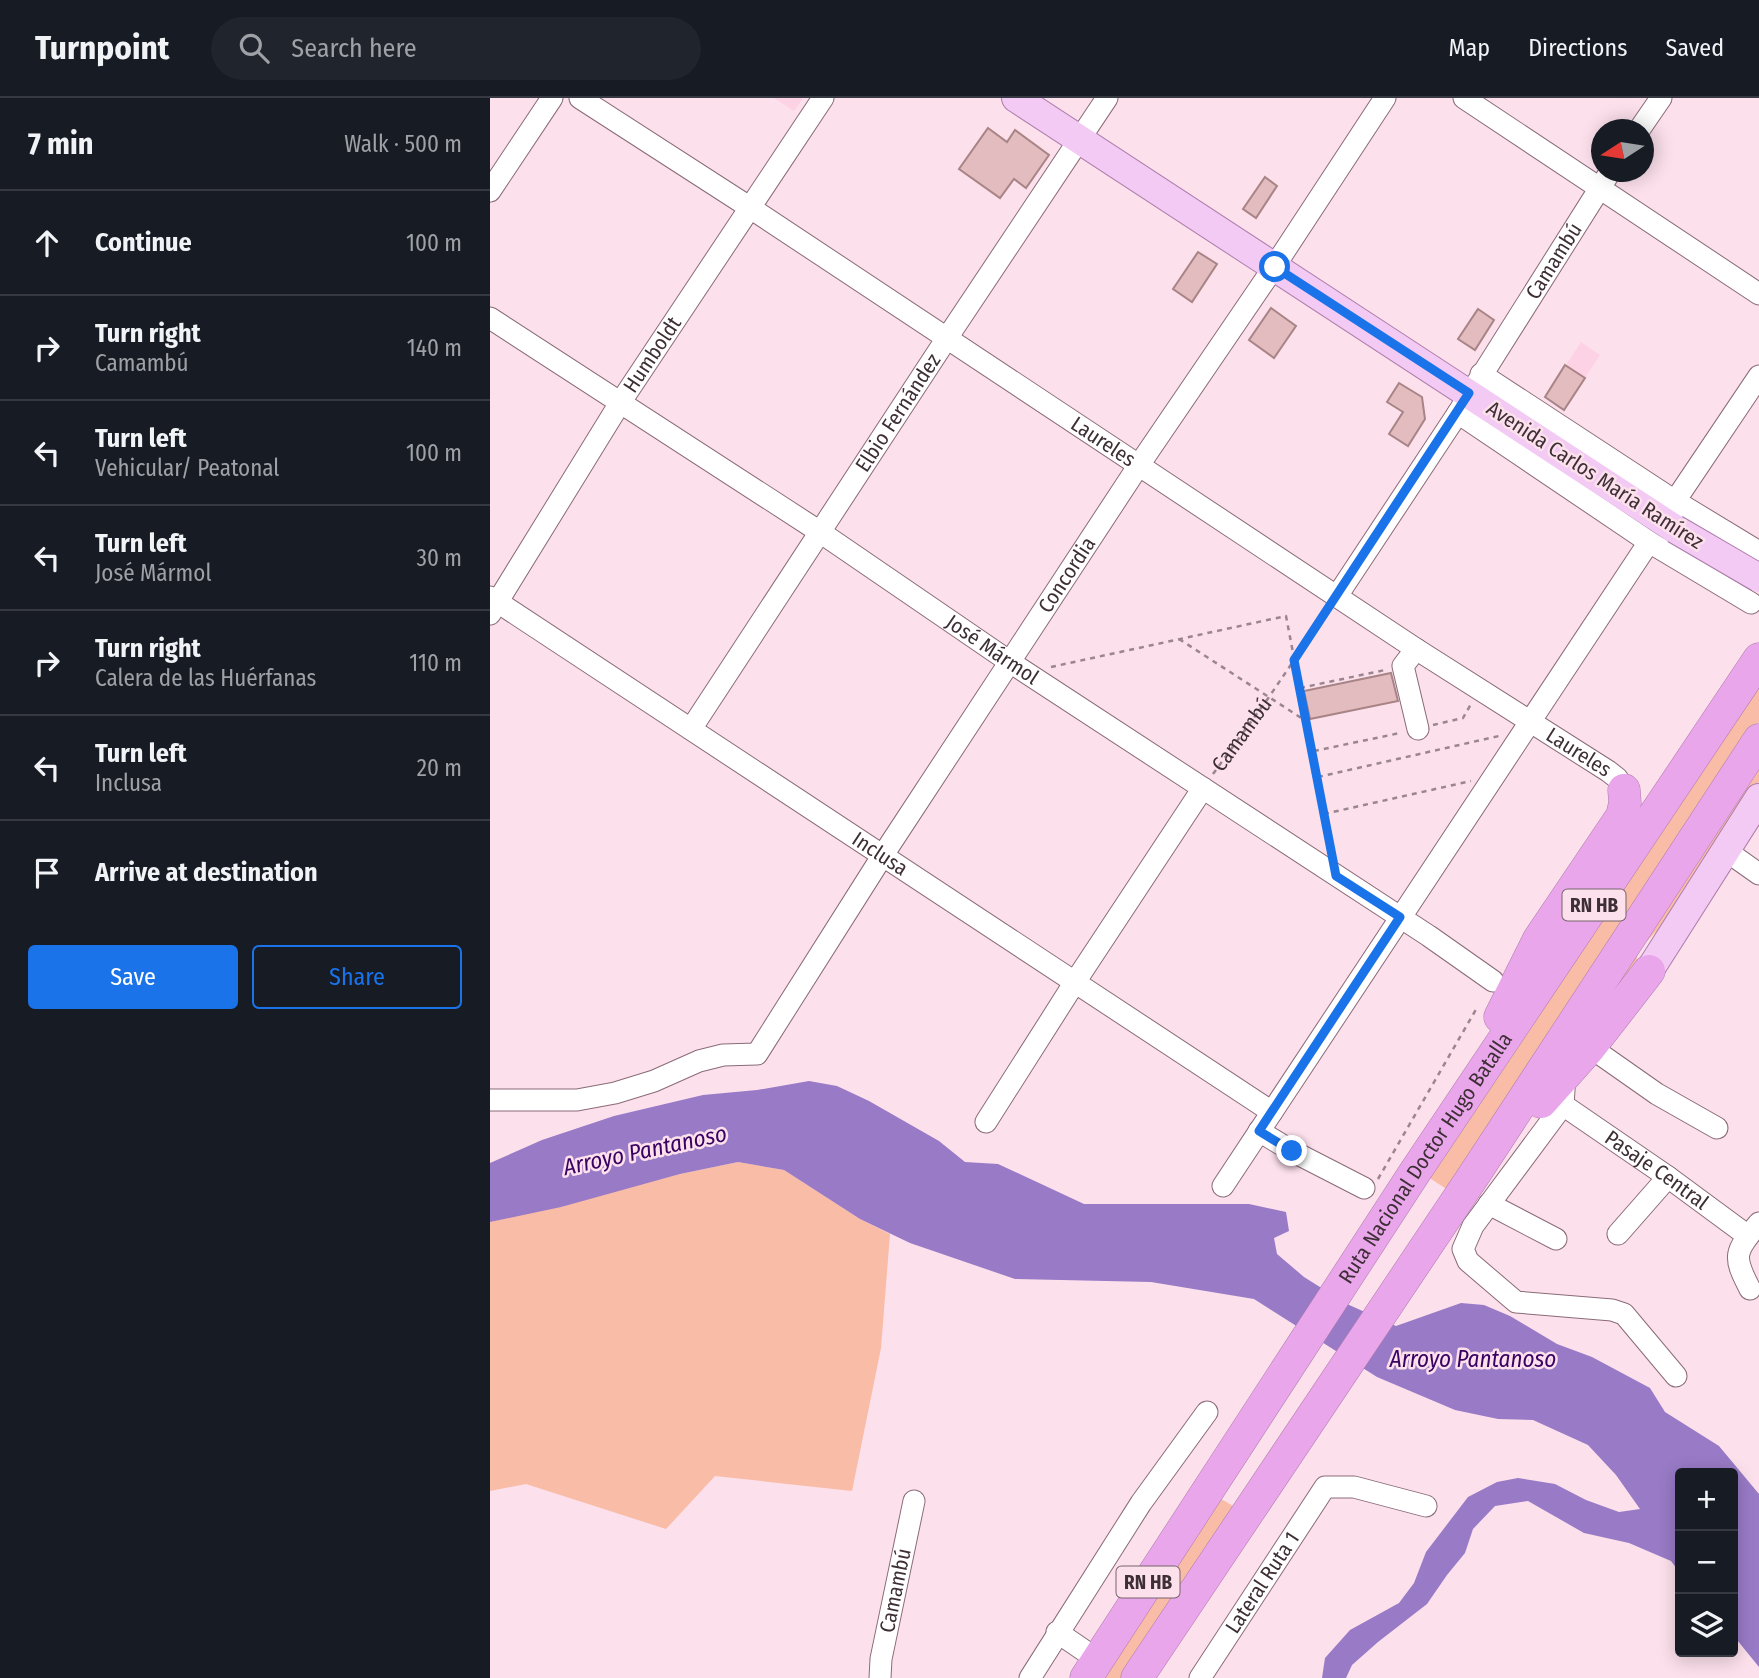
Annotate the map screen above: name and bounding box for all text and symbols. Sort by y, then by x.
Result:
search box [211,17,701,80]
text: Turnpoint [35,28,169,68]
icon: search [235,29,273,67]
text: Search here [291,33,417,64]
text: Map [1449,34,1490,62]
text: Directions [1528,34,1627,62]
text: Saved [1665,34,1724,62]
north arrow [1591,119,1654,182]
text: 7 min [28,126,93,162]
text: Walk · 500 m [344,130,462,158]
street label: Camambú [1520,218,1588,304]
icon: ahead [28,224,66,262]
text: Continue [95,227,192,258]
text: 100 m [406,229,462,257]
route start [1259,251,1290,282]
street label: Humboldt [618,312,687,397]
text: Turn right [95,318,201,349]
icon: right [28,329,66,367]
text: 140 m [407,334,462,362]
text: Camambú [95,349,189,377]
street label: Elbio Fernández [850,349,946,477]
street label: Avenida Carlos María Ramírez [1482,395,1708,555]
street label: Laureles [1066,411,1141,473]
text: Turn left [95,423,187,454]
icon: left [28,434,66,472]
text: 100 m [406,439,462,467]
text: Vehicular/ Peatonal [95,454,279,482]
text: Turn left [95,528,187,559]
street label: Concordia [1032,532,1101,618]
icon: left [28,539,66,577]
text: 30 m [417,544,462,572]
text: José Mármol [95,559,211,587]
street label: José Mármol [941,609,1044,690]
text: Turn right [95,633,201,664]
icon: right [28,644,66,682]
text: 110 m [409,649,462,677]
text: Calera de las Huérfanas [95,664,316,692]
street label: Camambú [1206,692,1277,777]
street label: Laureles [1541,722,1616,783]
text: Turn left [95,738,187,769]
icon: left [28,749,66,787]
text: 20 m [417,754,462,782]
text: Inclusa [95,769,162,797]
street label: Inclusa [847,826,913,882]
icon: arrive [28,854,66,892]
text: Arrive at destination [95,857,318,888]
road number: RN HB [1562,890,1626,920]
button: Save [28,945,238,1009]
button: Share [252,945,462,1009]
street label: Ruta Nacional Doctor Hugo Batalla [1333,1027,1518,1288]
water label: Arroyo Pantanoso [560,1119,729,1181]
street label: Pasaje Central [1600,1125,1714,1216]
route end [1276,1135,1307,1166]
water label: Arroyo Pantanoso [1389,1345,1556,1373]
map controls [1675,1468,1738,1657]
button: + [1675,1468,1738,1531]
street label: Lateral Ruta 1 [1220,1527,1305,1638]
button: − [1675,1531,1738,1594]
street label: Camambú [874,1546,917,1635]
road number: RN HB [1116,1566,1180,1598]
button: layers [1675,1594,1738,1657]

